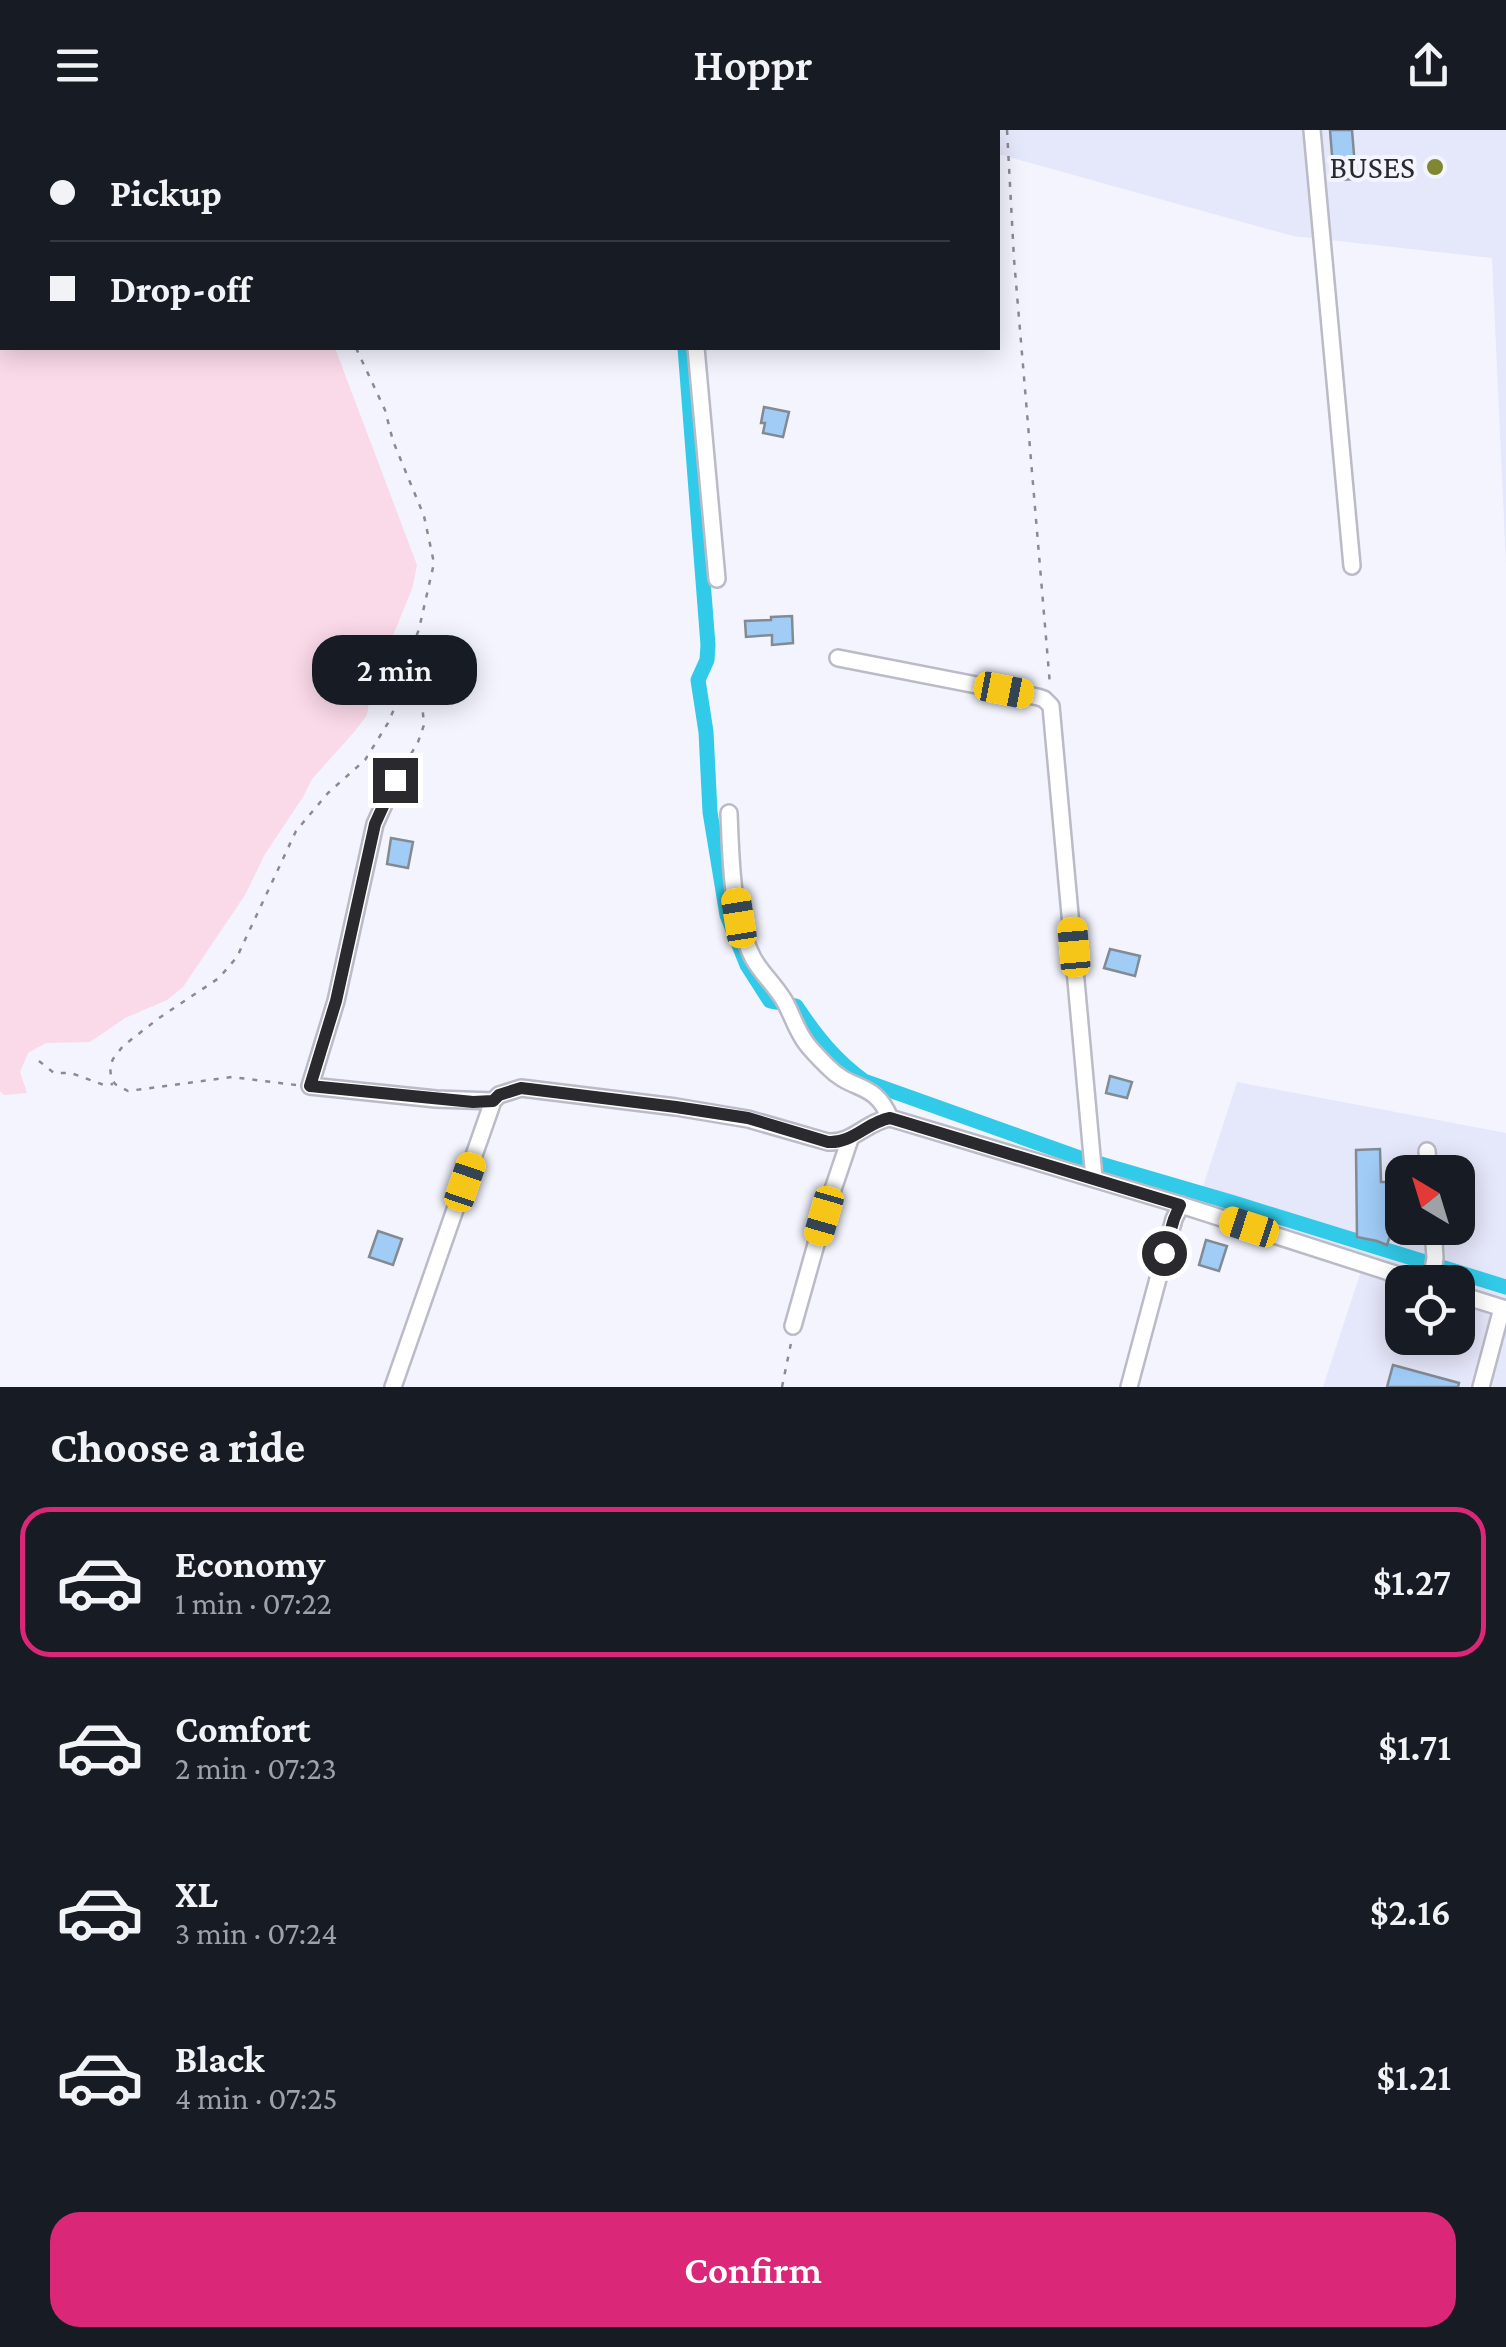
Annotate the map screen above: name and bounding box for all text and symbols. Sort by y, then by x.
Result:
icon: menu [50,38,105,93]
icon: share [1401,38,1456,93]
text: Hoppr [693,40,813,90]
place label: BUSES [1329,149,1415,185]
marker: BUSES [1424,156,1446,178]
text: Pickup [110,172,222,214]
text: Drop-off [110,268,251,310]
callout: 2 min [312,635,478,705]
text: 2 min [357,652,432,688]
car [972,670,1036,710]
route end [373,758,418,803]
car [719,886,759,950]
car [1056,916,1092,978]
car [441,1149,489,1215]
north arrow [1385,1155,1475,1245]
map controls [1385,1155,1475,1355]
car [801,1183,847,1249]
car [1216,1203,1282,1251]
route start [1142,1231,1187,1276]
button: locate [1385,1265,1475,1355]
text: Choose a ride [50,1422,305,1472]
icon: car [55,1537,145,1627]
text: Economy [175,1543,325,1585]
text: $1.27 [1373,1561,1451,1603]
text: 1 min · 07:22 [175,1585,332,1621]
icon: car [55,1702,145,1792]
text: Comfort [175,1708,311,1750]
text: $1.71 [1379,1726,1451,1768]
text: 2 min · 07:23 [175,1750,337,1786]
icon: car [55,1867,145,1957]
text: XL [175,1873,218,1915]
text: $2.16 [1370,1891,1451,1933]
text: 3 min · 07:24 [175,1915,338,1951]
icon: car [55,2032,145,2122]
text: Black [175,2038,264,2080]
text: $1.21 [1377,2056,1451,2098]
text: 4 min · 07:25 [175,2080,338,2116]
button: Confirm [50,2212,1456,2327]

